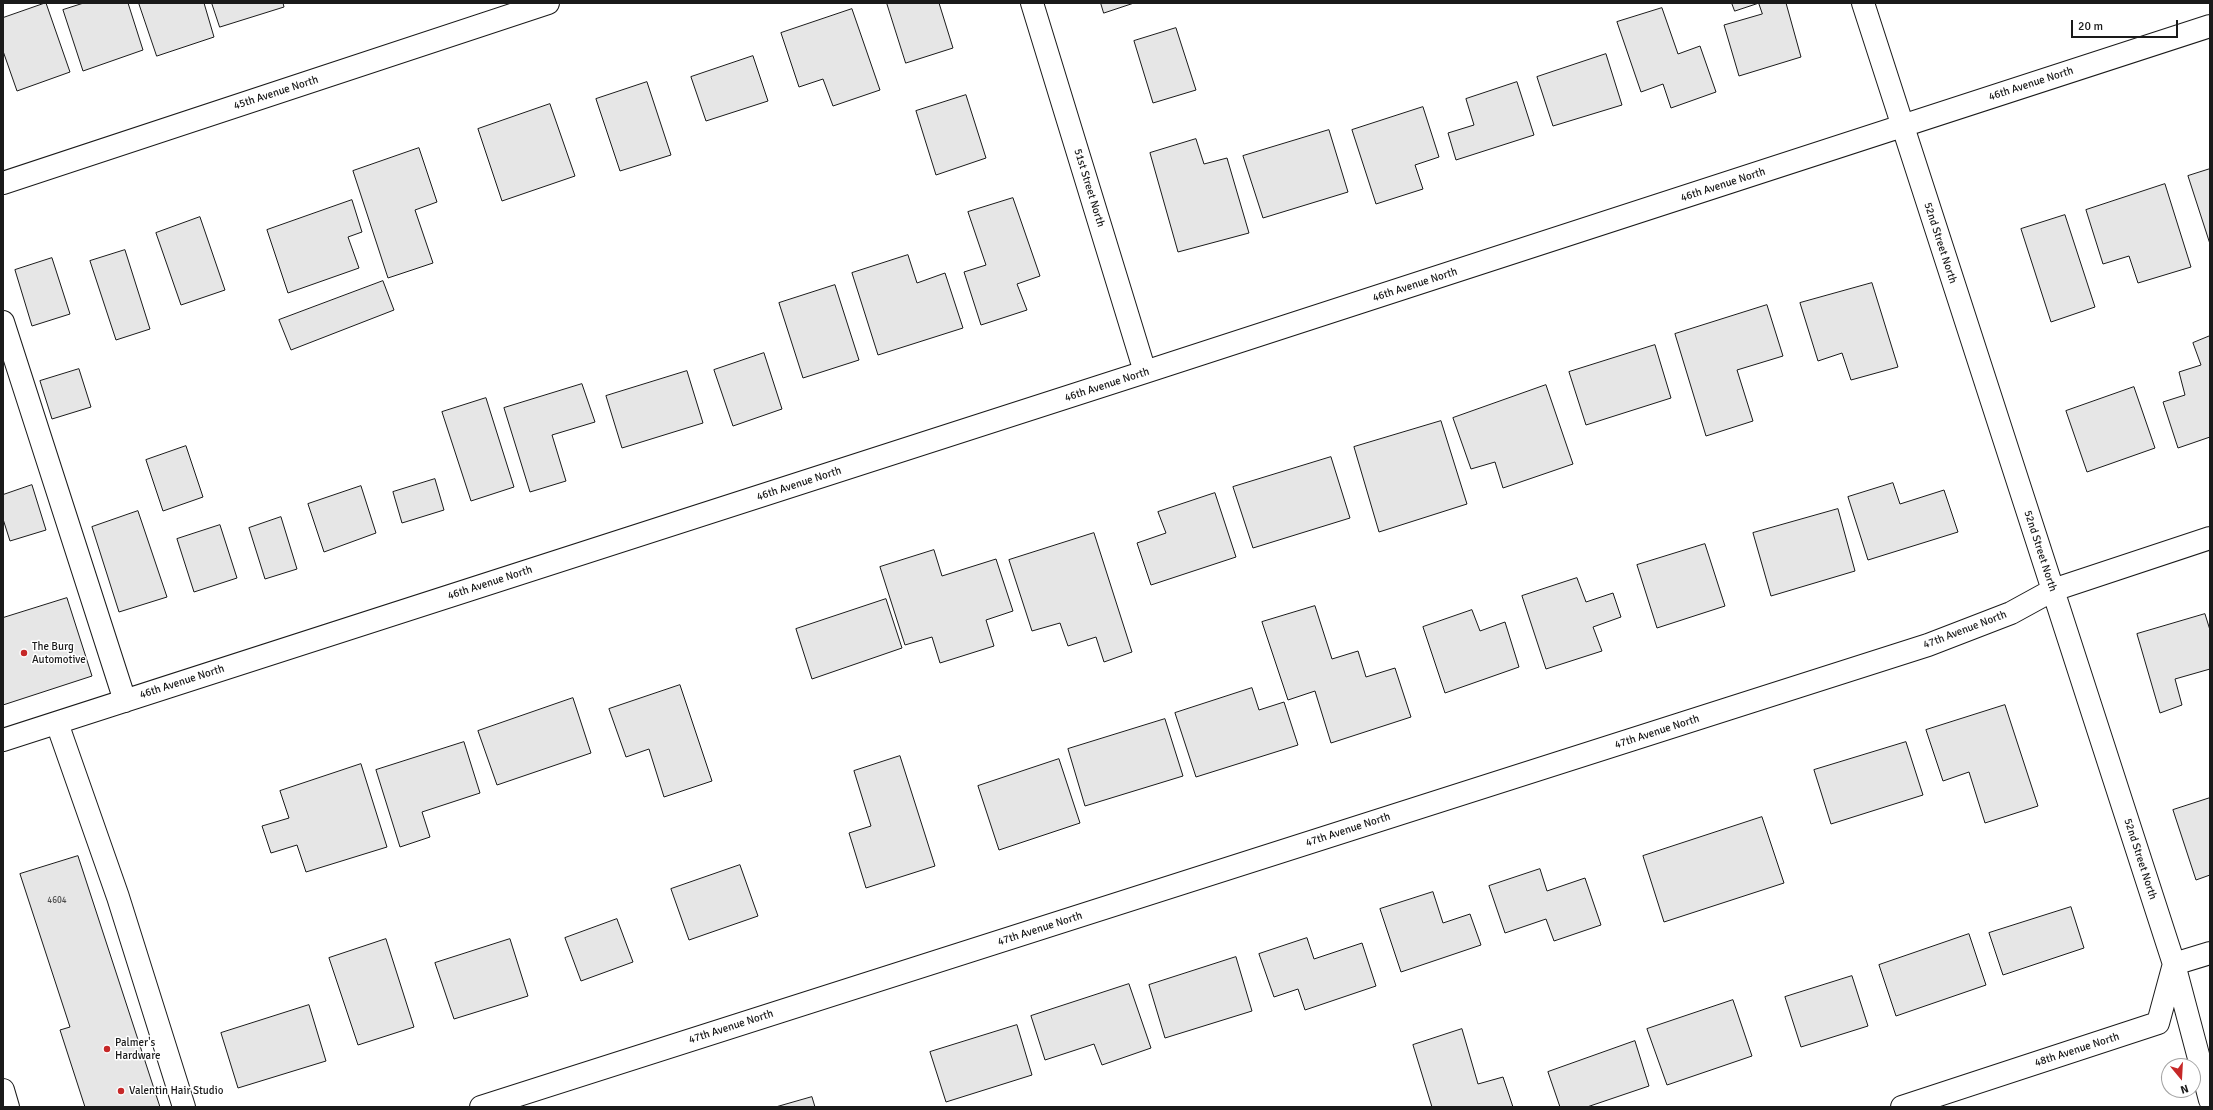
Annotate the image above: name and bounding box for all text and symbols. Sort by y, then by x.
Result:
scale bar [2073,12,2180,38]
text: 20 m [2078,19,2103,34]
street label: 46th Avenue North [1987,64,2075,104]
street label: 45th Avenue North [232,73,320,113]
street label: 51st Street North [1071,147,1107,229]
street label: 46th Avenue North [1679,165,1767,205]
street label: 52nd Street North [1921,201,1959,285]
street label: 46th Avenue North [1371,265,1459,305]
street label: 46th Avenue North [1063,365,1151,405]
street label: 46th Avenue North [755,464,843,504]
street label: 52nd Street North [2021,509,2059,593]
street label: 46th Avenue North [446,563,534,603]
street label: 47th Avenue North [1921,608,2009,652]
place label: The Burg Automotive [32,640,86,666]
marker: The Burg Automotive [19,648,29,658]
street label: 46th Avenue North [138,662,226,702]
street label: 47th Avenue North [1613,712,1701,752]
street label: 47th Avenue North [1304,810,1392,850]
street label: 52nd Street North [2121,817,2159,901]
house number: 4604 [47,896,67,906]
street label: 47th Avenue North [996,909,1084,949]
street label: 47th Avenue North [687,1007,775,1047]
street label: 48th Avenue North [2033,1030,2121,1070]
place label: Palmer's Hardware [115,1036,161,1062]
marker: Palmer's Hardware [102,1044,112,1054]
north arrow [2161,1058,2201,1098]
text: N [2179,1082,2190,1096]
place label: Valentin Hair Studio [129,1084,223,1098]
marker: Valentin Hair Studio [116,1086,126,1096]

